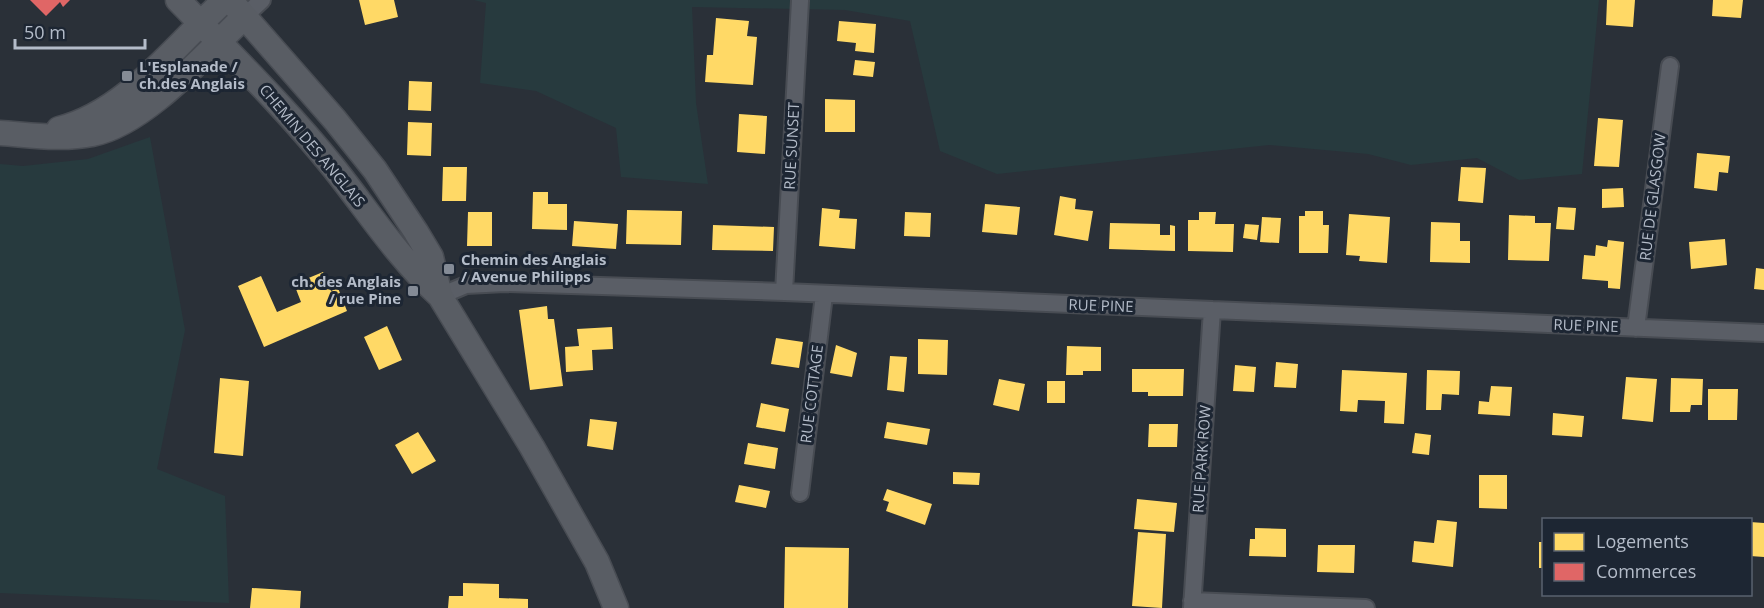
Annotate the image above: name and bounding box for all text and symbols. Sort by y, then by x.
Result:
scale bar [15,12,146,50]
text: 50 m [24,20,66,44]
place label: L'Esplanade / ch.des Anglais [139,56,245,93]
marker: L'Esplanade / ch.des Anglais [120,69,134,83]
street label: CHEMIN DES ANGLAIS [255,80,370,211]
street label: RUE SUNSET [779,101,803,190]
street label: RUE DE GLASGOW [1634,132,1670,262]
place label: Chemin des Anglais / Avenue Philipps [461,249,606,286]
marker: Chemin des Anglais / Avenue Philipps [442,262,456,276]
place label: ch. des Anglais / rue Pine [291,271,401,308]
marker: ch. des Anglais / rue Pine [406,284,420,298]
street label: RUE PINE [1068,294,1134,316]
street label: RUE PINE [1553,314,1619,336]
street label: RUE COTTAGE [795,344,827,444]
street label: RUE PARK ROW [1187,404,1215,514]
legend [1542,518,1752,596]
text: Logements [1596,529,1689,553]
text: Commerces [1596,559,1696,583]

